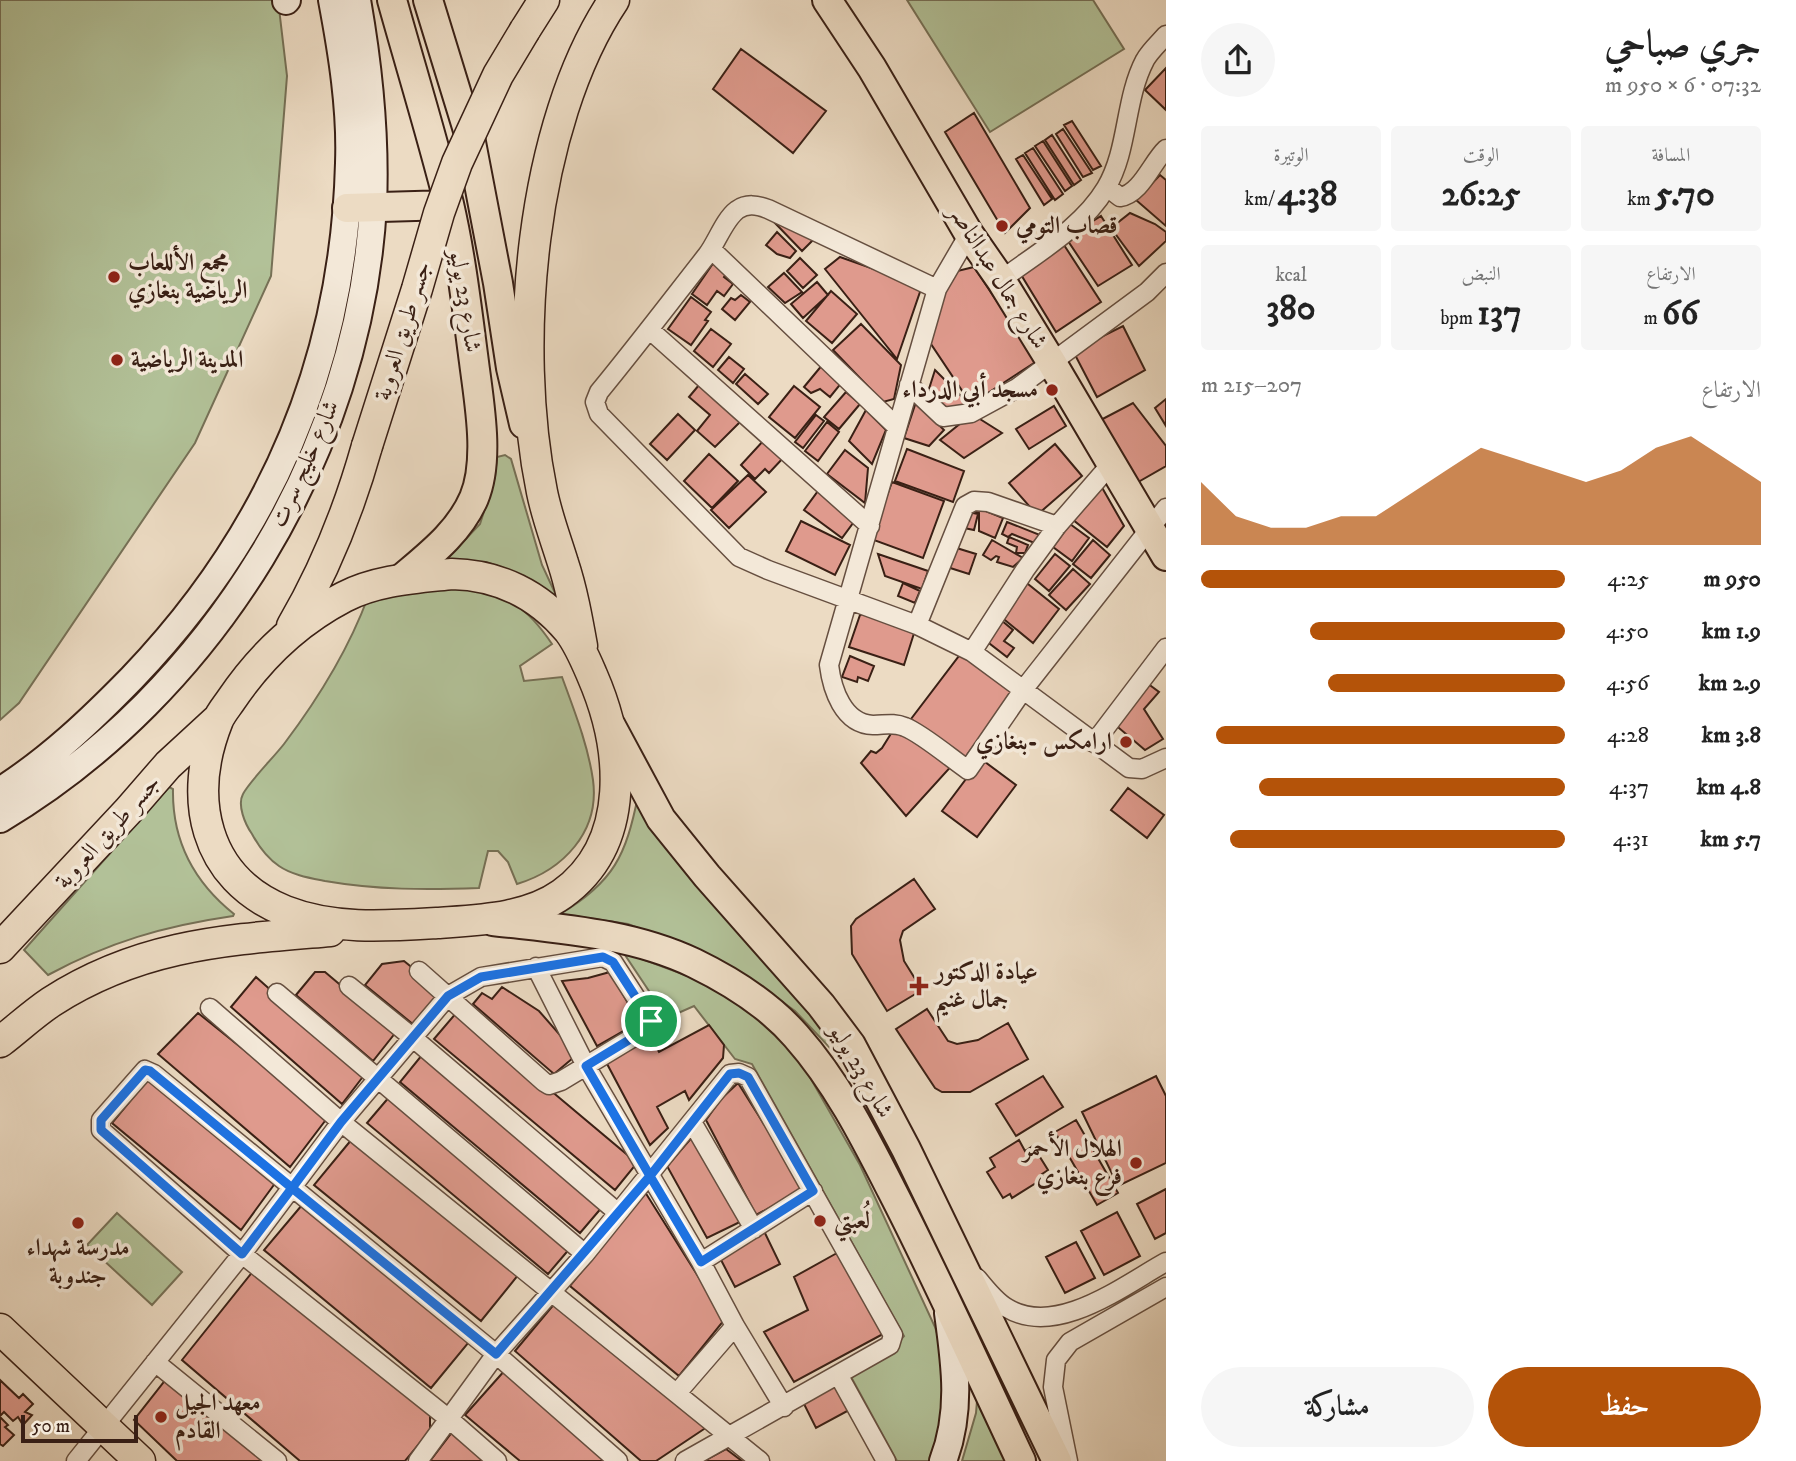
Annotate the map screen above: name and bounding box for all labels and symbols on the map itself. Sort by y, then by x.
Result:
street label: شارع جمال عبدالناصر [937,197,1054,357]
place label: قصاب التومي [1015,211,1118,244]
marker: قصاب التومي [994,218,1010,234]
place label: مجمع الأللعاب الرياضية بنغازي [128,244,247,309]
street label: شارع 23 يوليو [438,245,488,355]
street label: جسر طريق العروبة [368,258,438,404]
marker: مجمع الأللعاب الرياضية بنغازي [106,269,122,285]
place label: المدينة الرياضية [131,345,243,375]
marker: المدينة الرياضية [109,352,125,368]
place label: مسجد أبي الدرداء [902,372,1038,408]
marker: مسجد أبي الدرداء [1044,382,1060,398]
street label: شارع خليج سرت [264,396,351,534]
place label: ارامكس -بنغازي [976,727,1112,760]
marker: ارامكس -بنغازي [1118,734,1134,750]
street label: جسر طريق العروبة [49,768,167,896]
place label: عيادة الدكتور جمال غنيم [932,957,1038,1023]
marker: عيادة الدكتور جمال غنيم [909,976,929,996]
pin [621,991,681,1051]
street label: شارع 23 يوليو [818,1017,900,1125]
place label: الهلال الأحمر فرع بنغازي [1020,1130,1122,1196]
marker: الهلال الأحمر فرع بنغازي [1128,1155,1144,1171]
place label: لُعبتي [834,1200,870,1242]
marker: لُعبتي [812,1213,828,1229]
marker: مدرسة شهداء جندوبة [70,1215,86,1231]
place label: مدرسة شهداء جندوبة [26,1233,130,1291]
place label: معهد الجيل القادم [175,1388,261,1451]
marker: معهد الجيل القادم [153,1409,169,1425]
scale bar [21,1412,138,1444]

